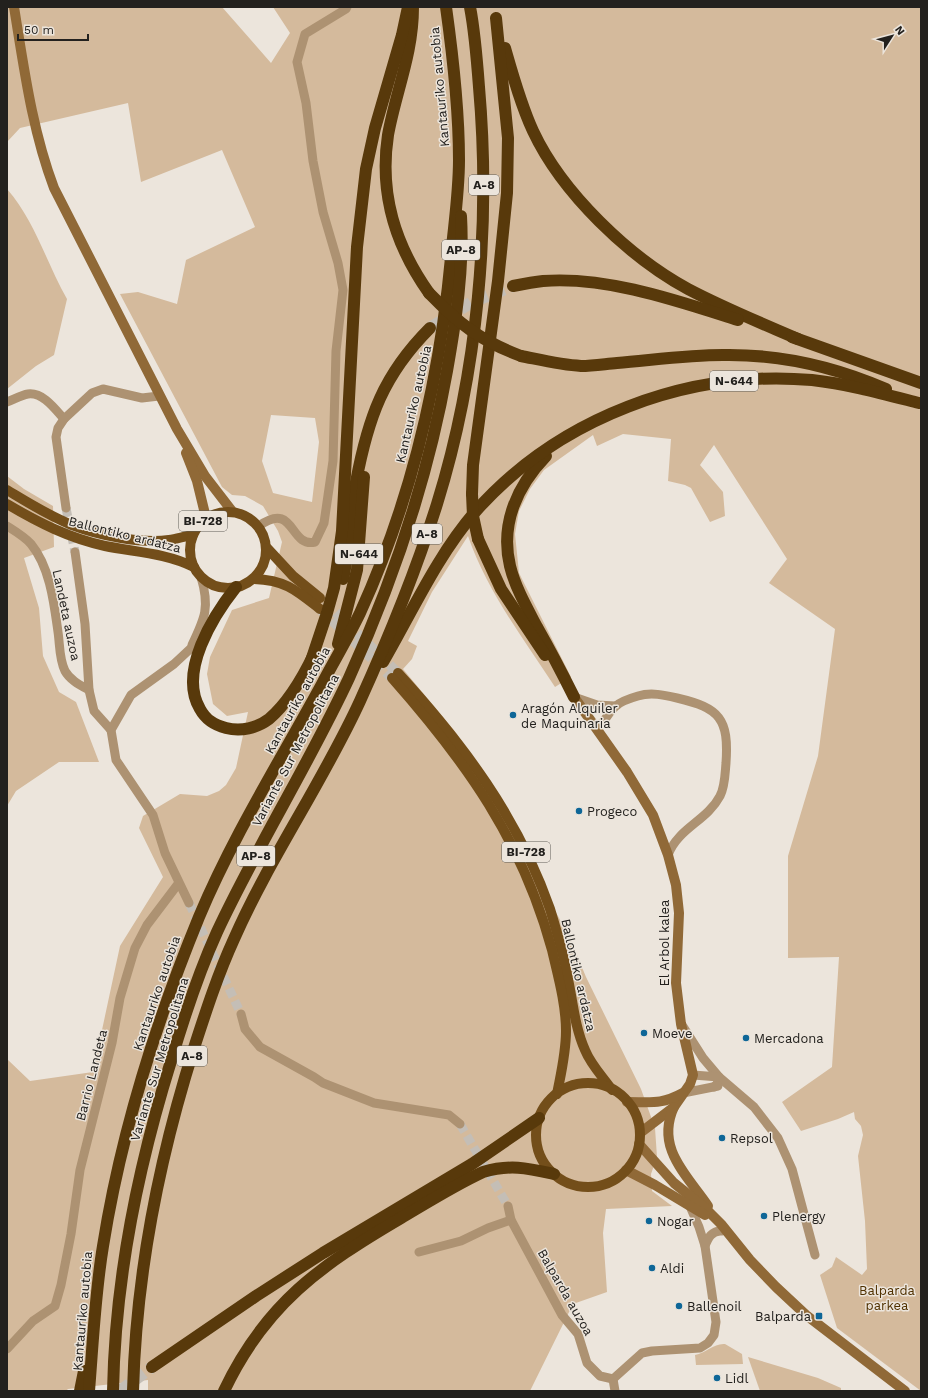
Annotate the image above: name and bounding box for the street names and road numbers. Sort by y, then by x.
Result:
street label: Kantauriko autobia [427,26,452,147]
road number: A-8 [469,175,499,195]
road number: AP-8 [442,240,480,260]
street label: Kantauriko autobia [393,343,434,464]
road number: N-644 [710,371,758,391]
road number: BI-728 [179,511,227,531]
street label: Ballontiko ardatza [67,513,183,556]
road number: A-8 [412,524,442,544]
road number: N-644 [335,544,383,564]
street label: Landeta auzoa [50,568,84,663]
street label: Kantauriko autobia [262,643,333,756]
street label: Variante Sur Metropolitana [249,671,342,829]
road number: BI-728 [502,842,550,862]
road number: AP-8 [237,846,275,866]
street label: El Arbol kalea [657,899,672,986]
street label: Ballontiko ardatza [558,917,599,1034]
street label: Kantauriko autobia [130,933,183,1052]
street label: Variante Sur Metropolitana [127,975,192,1143]
street label: Barrio Landeta [73,1027,110,1122]
road number: A-8 [177,1046,207,1066]
street label: Balparda auzoa [535,1246,597,1339]
street label: Kantauriko autobia [70,1250,95,1372]

